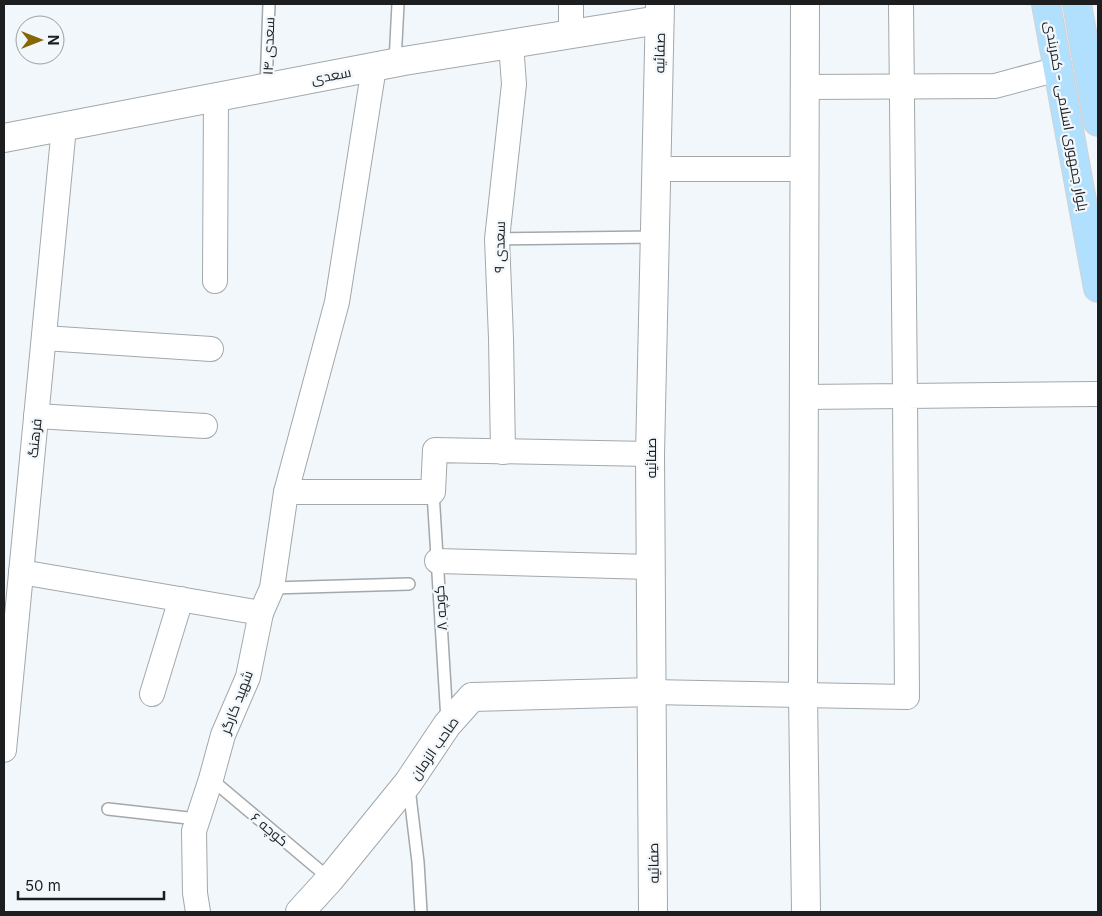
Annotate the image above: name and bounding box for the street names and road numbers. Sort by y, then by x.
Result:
street label: سعدی ۱۴ [258,17,278,75]
street label: بلوار جمهوری اسلامی - کمربندی [1042,20,1092,212]
street label: صفائیه [650,33,668,73]
street label: سعدی [309,63,353,87]
street label: سعدی ۹ [490,221,508,273]
street label: فرهنگ [23,418,45,458]
street label: صفائیه [642,438,659,478]
street label: کوچه ۸ [430,585,452,631]
street label: شهید کارگر [216,668,256,737]
street label: صاحب الزمان [406,713,462,783]
street label: کوچه ۶ [247,809,292,851]
street label: صفائیه [644,843,662,883]

